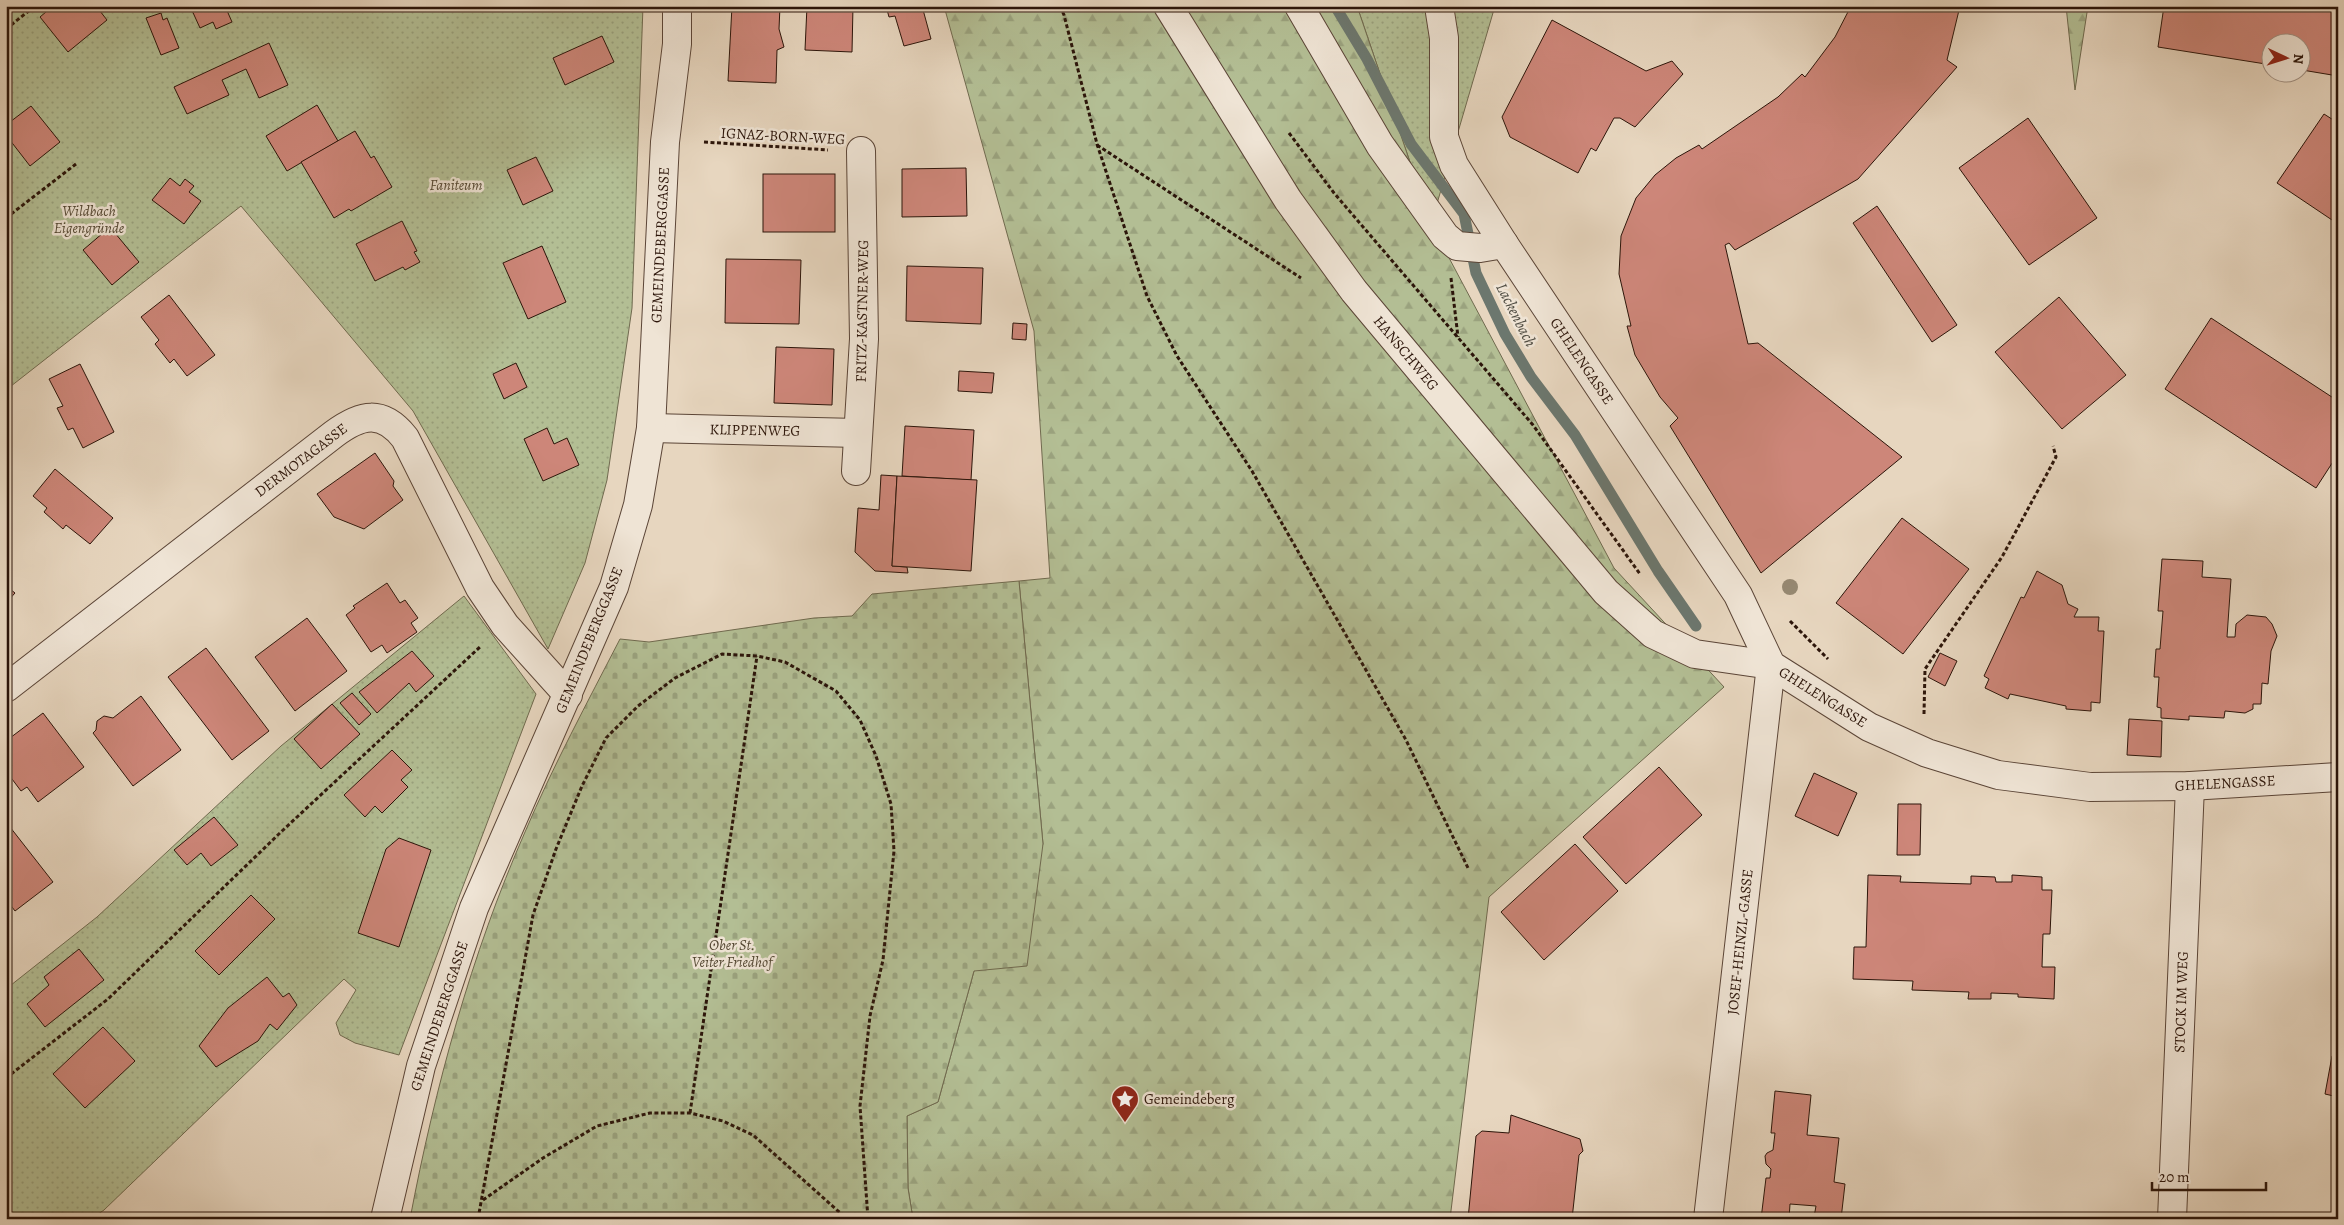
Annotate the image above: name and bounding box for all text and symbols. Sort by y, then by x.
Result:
north arrow [2262,32,2312,82]
text: N [2289,53,2308,65]
street label: IGNAZ-BORN-WEG [720,123,846,149]
street label: GEMEINDEBERGGASSE [646,166,674,324]
park label: Faniteum [430,175,482,195]
park label: Wildbach Eigengründe [54,201,125,238]
street label: FRITZ-KASTNER-WEG [851,239,873,383]
water label: Lackenbach [1491,279,1542,351]
street label: HANSCHWEG [1369,311,1443,395]
street label: GHELENGASSE [1546,314,1618,408]
street label: DERMOTAGASSE [251,419,351,501]
street label: KLIPPENWEG [709,419,801,441]
street label: GEMEINDEBERGGASSE [550,564,628,716]
street label: GHELENGASSE [1775,662,1871,732]
street label: GHELENGASSE [2174,770,2276,796]
street label: JOSEF-HEINZL-GASSE [1722,868,1758,1016]
park label: Ober St. Veiter Friedhof [692,935,775,972]
street label: GEMEINDEBERGGASSE [405,939,473,1093]
street label: STOCK IM WEG [2169,951,2193,1053]
place icon: Gemeindeberg [1110,1084,1140,1123]
place label: Gemeindeberg [1144,1089,1235,1109]
scale bar [2152,1160,2265,1192]
text: 20 m [2159,1167,2190,1187]

